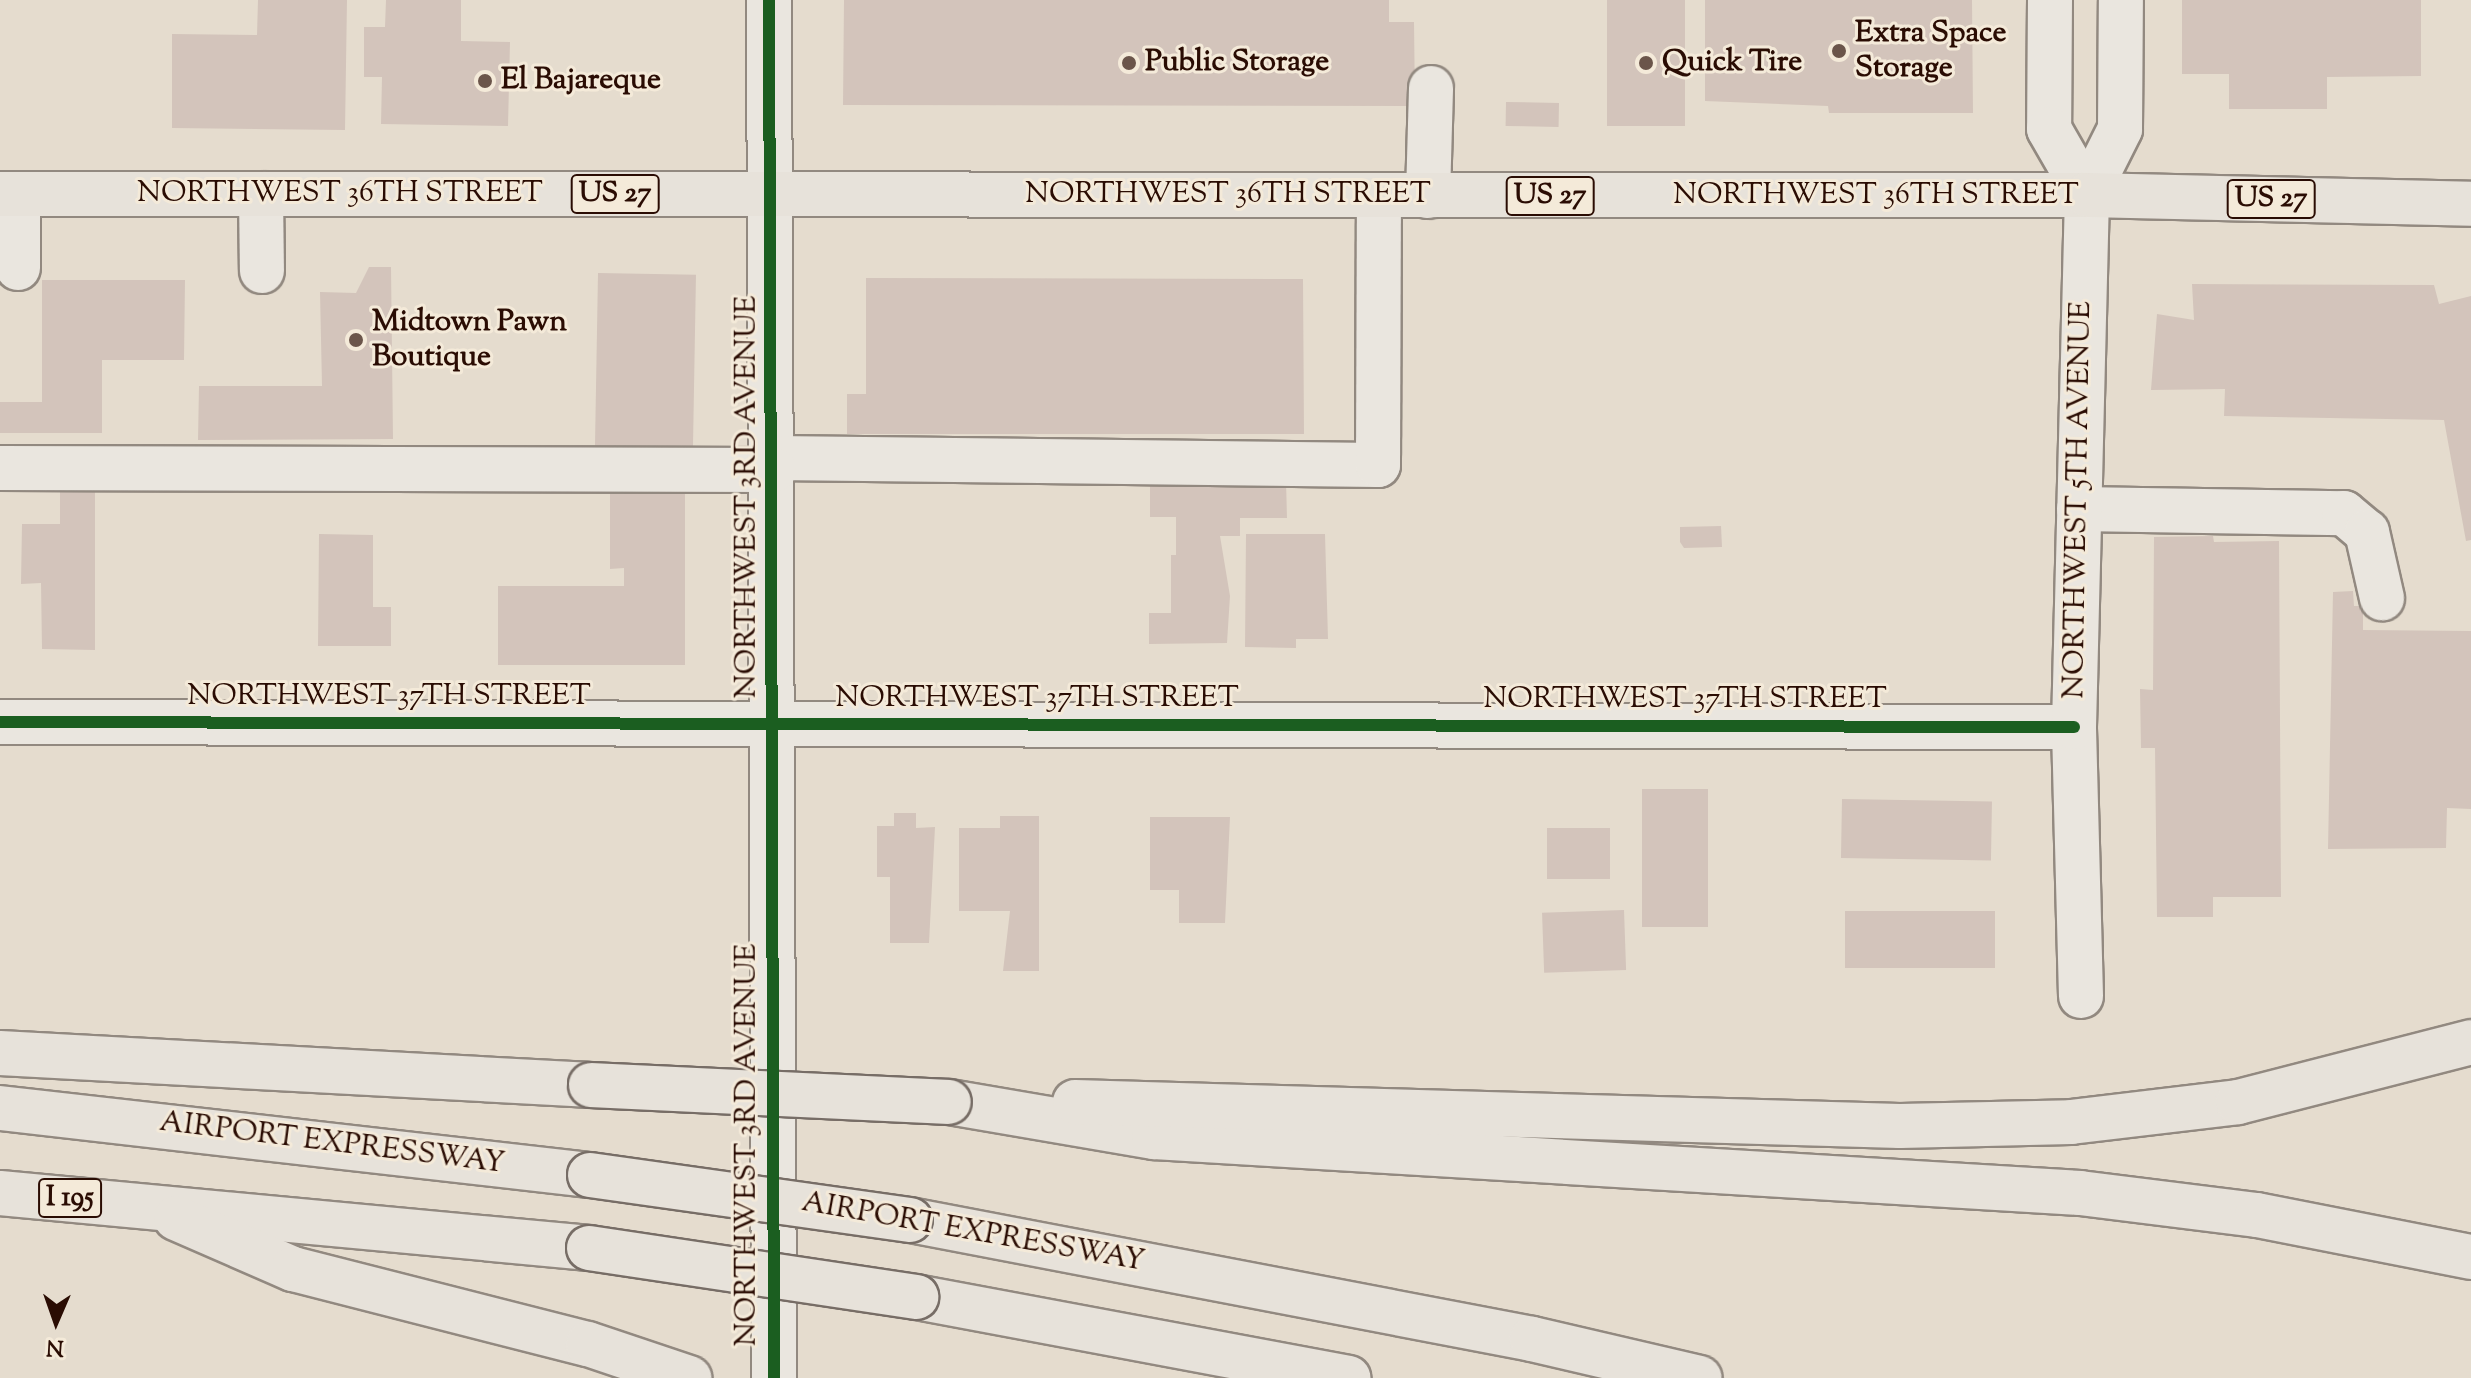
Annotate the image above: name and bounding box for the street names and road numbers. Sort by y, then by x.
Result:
road number: US 27 [569,170,661,218]
road number: US 27 [1504,172,1596,220]
road number: US 27 [2225,175,2317,223]
street label: NORTHWEST 36TH STREET [137,176,543,212]
street label: NORTHWEST 36TH STREET [1025,177,1431,213]
street label: NORTHWEST 36TH STREET [1673,178,2079,214]
street label: NORTHWEST 3RD AVENUE [730,296,766,698]
street label: NORTHWEST 5TH AVENUE [2058,301,2100,699]
street label: NORTHWEST 37TH STREET [187,679,591,715]
street label: NORTHWEST 37TH STREET [835,681,1239,717]
street label: NORTHWEST 37TH STREET [1483,682,1887,718]
street label: NORTHWEST 3RD AVENUE [730,944,766,1346]
street label: AIRPORT EXPRESSWAY [157,1105,507,1183]
road number: I 195 [38,1174,102,1222]
street label: AIRPORT EXPRESSWAY [799,1185,1147,1281]

